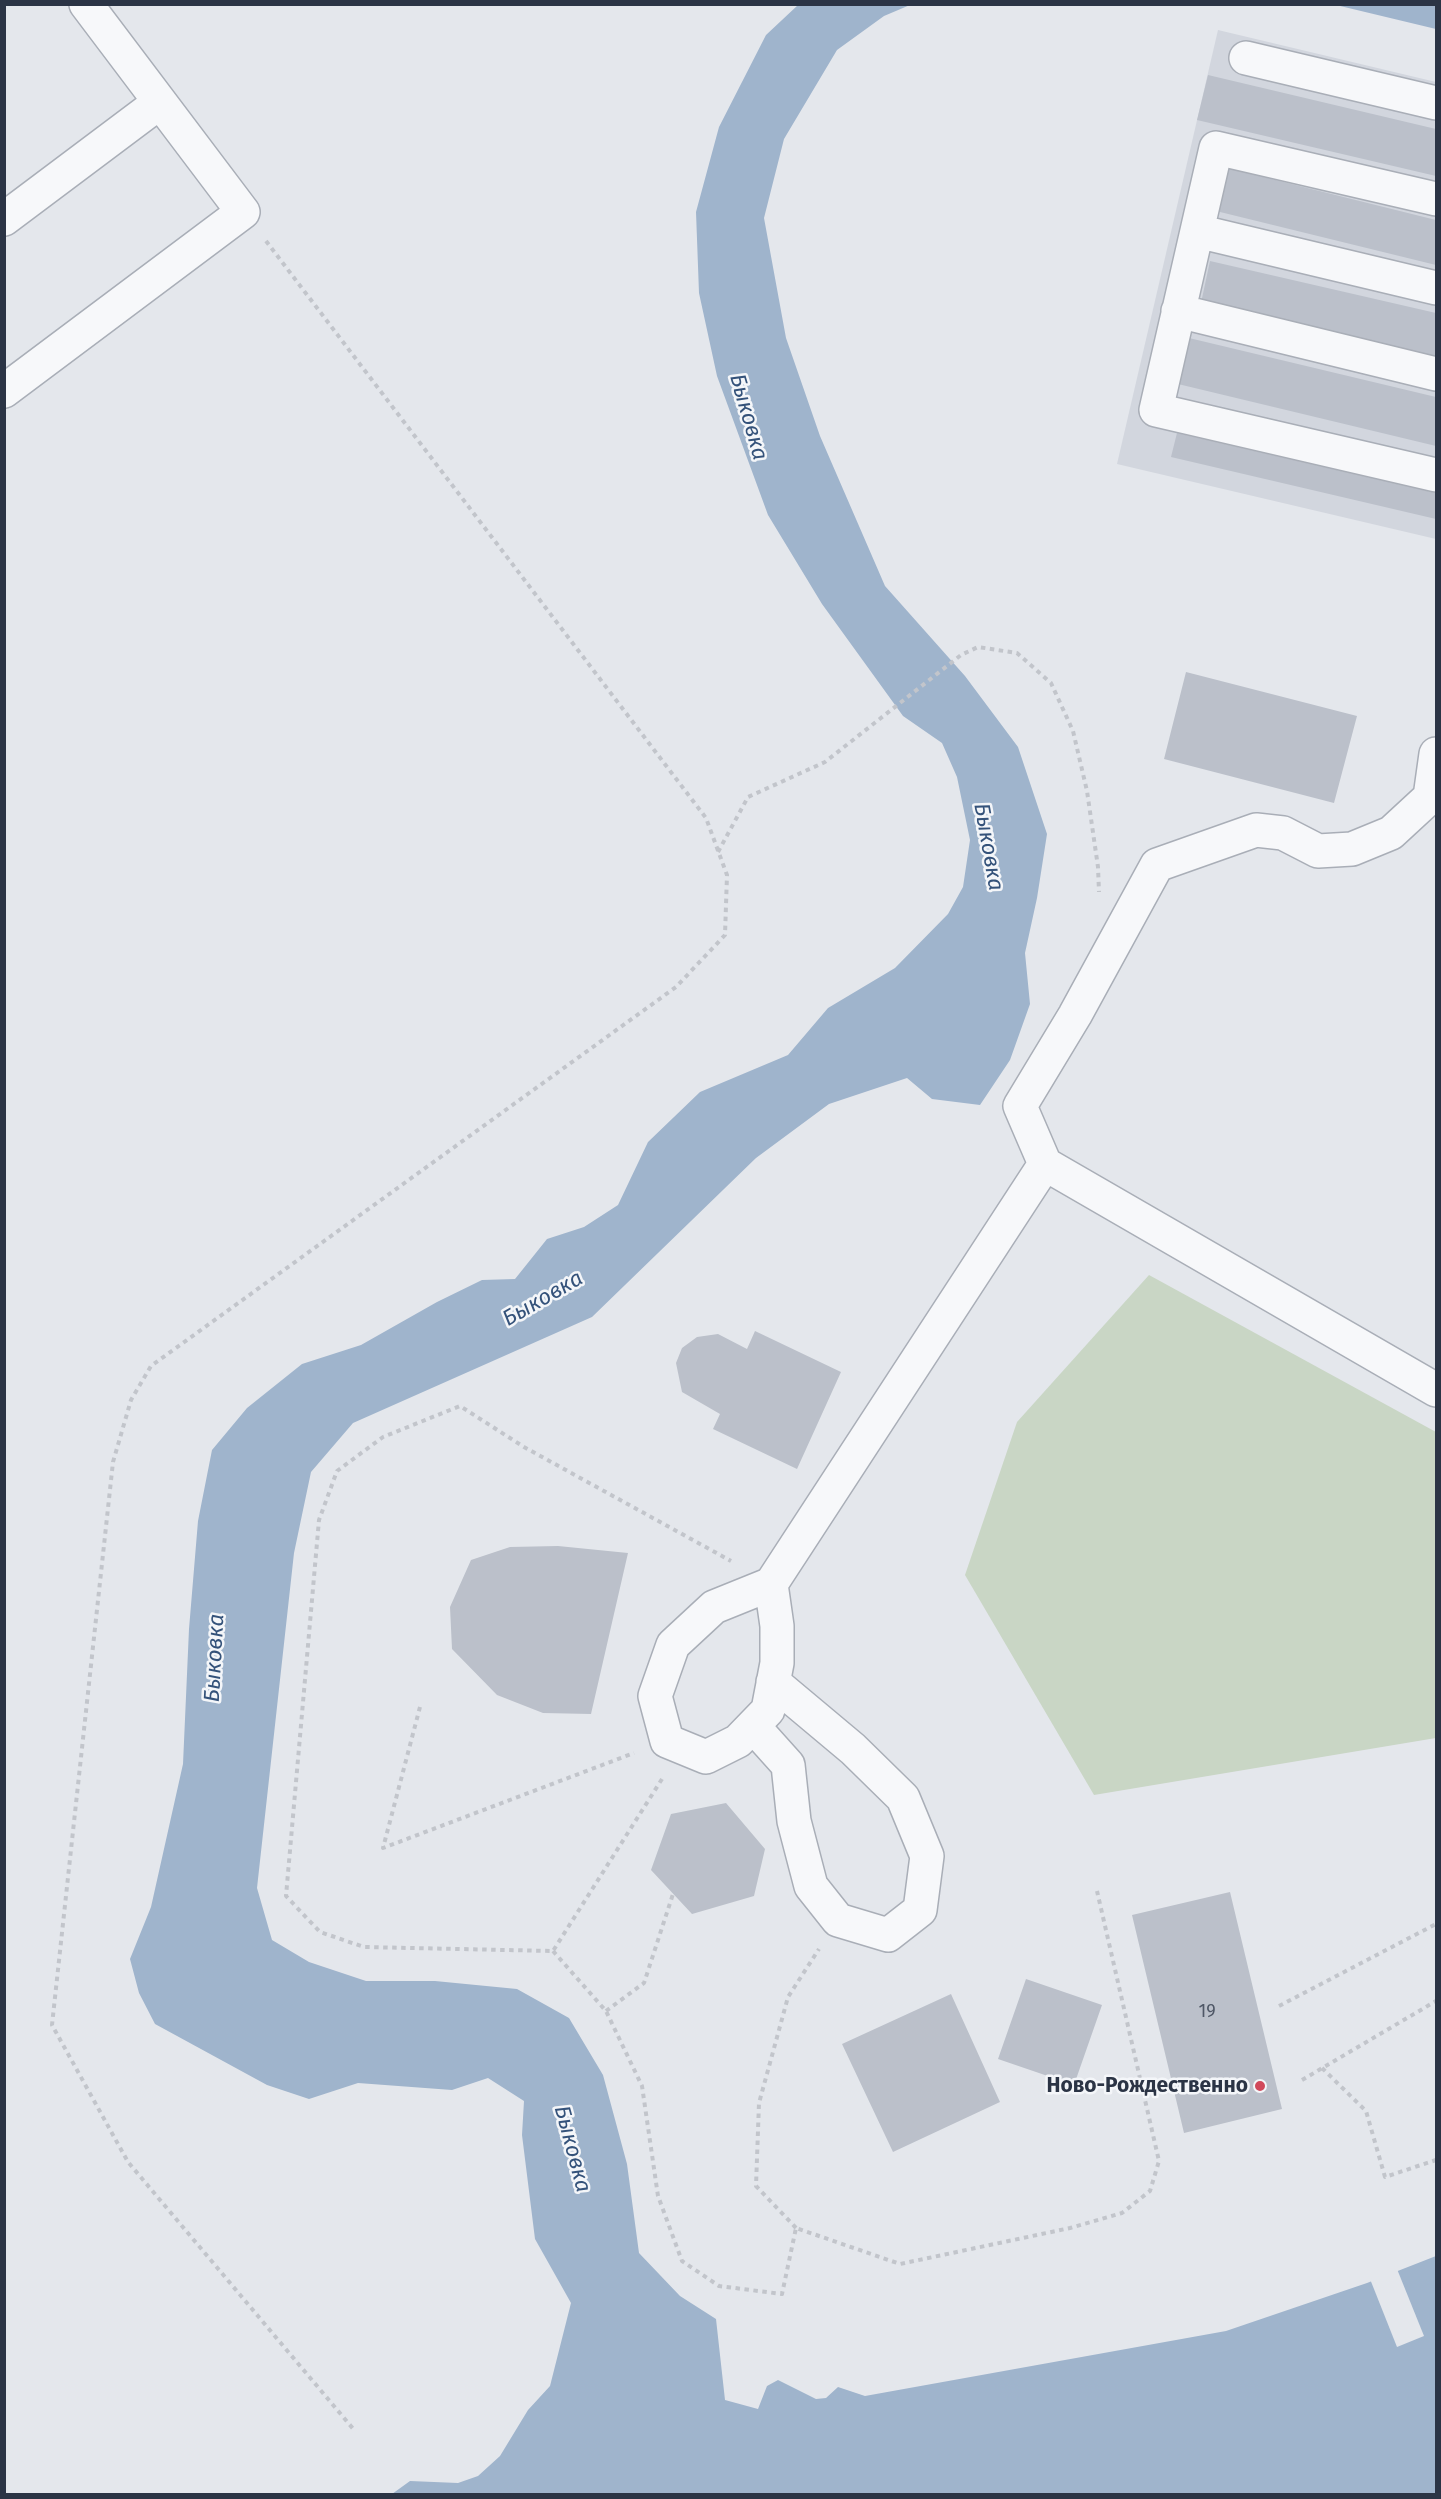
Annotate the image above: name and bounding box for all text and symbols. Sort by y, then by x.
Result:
water label: Быковка [723,371,773,463]
water label: Быковка [967,801,1009,893]
water label: Быковка [498,1265,588,1333]
water label: Быковка [200,1613,230,1703]
house number: 19 [1198,2001,1216,2023]
place label: Ново-Рождественно [1046,2073,1248,2099]
marker: Ново-Рождественно [1253,2079,1267,2093]
water label: Быковка [548,2103,596,2195]

